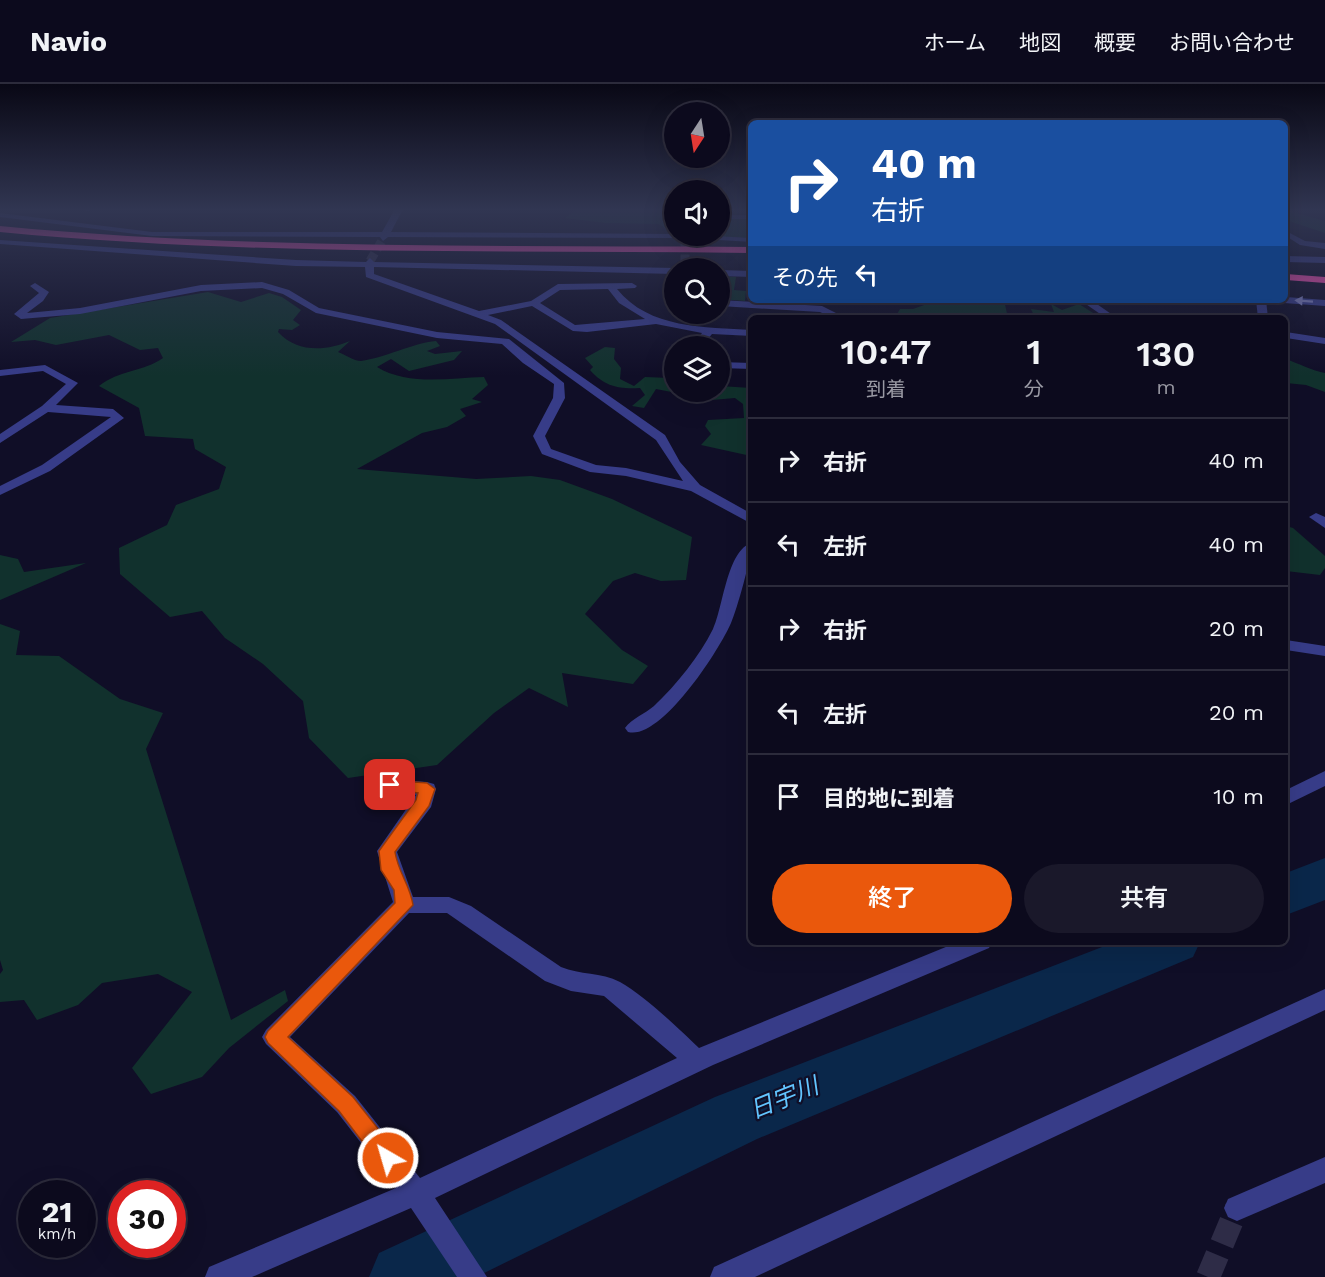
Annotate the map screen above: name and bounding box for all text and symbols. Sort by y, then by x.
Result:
text: Navio [30,25,107,58]
text: ホーム [924,30,986,55]
text: 地図 [1019,30,1061,55]
text: 概要 [1094,30,1136,55]
text: お問い合わせ [1169,30,1295,55]
north arrow [664,102,730,168]
map controls [664,102,730,402]
text: 40 m [871,139,977,188]
icon: right [772,144,850,222]
button: sound [664,180,730,246]
text: 右折 [871,195,925,227]
button: search [664,258,730,324]
icon: left [850,258,883,291]
text: その先 [772,265,838,290]
one-way arrow [1295,297,1314,306]
text: 10:47 [840,331,931,373]
text: 1 [1026,331,1041,373]
text: 130 [1136,333,1195,375]
button: layers [664,336,730,402]
text: m [1156,375,1175,399]
text: 到着 [866,377,906,401]
text: 分 [1024,377,1044,401]
icon: right [772,444,805,477]
text: 40 m [1208,448,1264,473]
text: 右折 [823,450,867,475]
icon: left [772,528,805,561]
text: 40 m [1208,532,1264,557]
text: 左折 [823,534,867,559]
icon: right [772,612,805,645]
text: 20 m [1209,616,1264,641]
text: 右折 [823,618,867,643]
icon: left [772,696,805,729]
text: 20 m [1209,700,1264,725]
text: 左折 [823,702,867,727]
pin [364,759,415,810]
icon: arrive [373,768,406,801]
icon: arrive [772,780,805,813]
text: 10 m [1213,784,1264,809]
text: 目的地に到着 [823,786,955,811]
button: 終了 [772,864,1012,933]
button: 共有 [1024,864,1264,933]
water label: 日宇川 [745,1070,825,1124]
position arrow [356,1126,420,1190]
speed limit sign: 30 [108,1180,186,1258]
text: 21 [42,1194,72,1229]
text: km/h [38,1225,76,1243]

